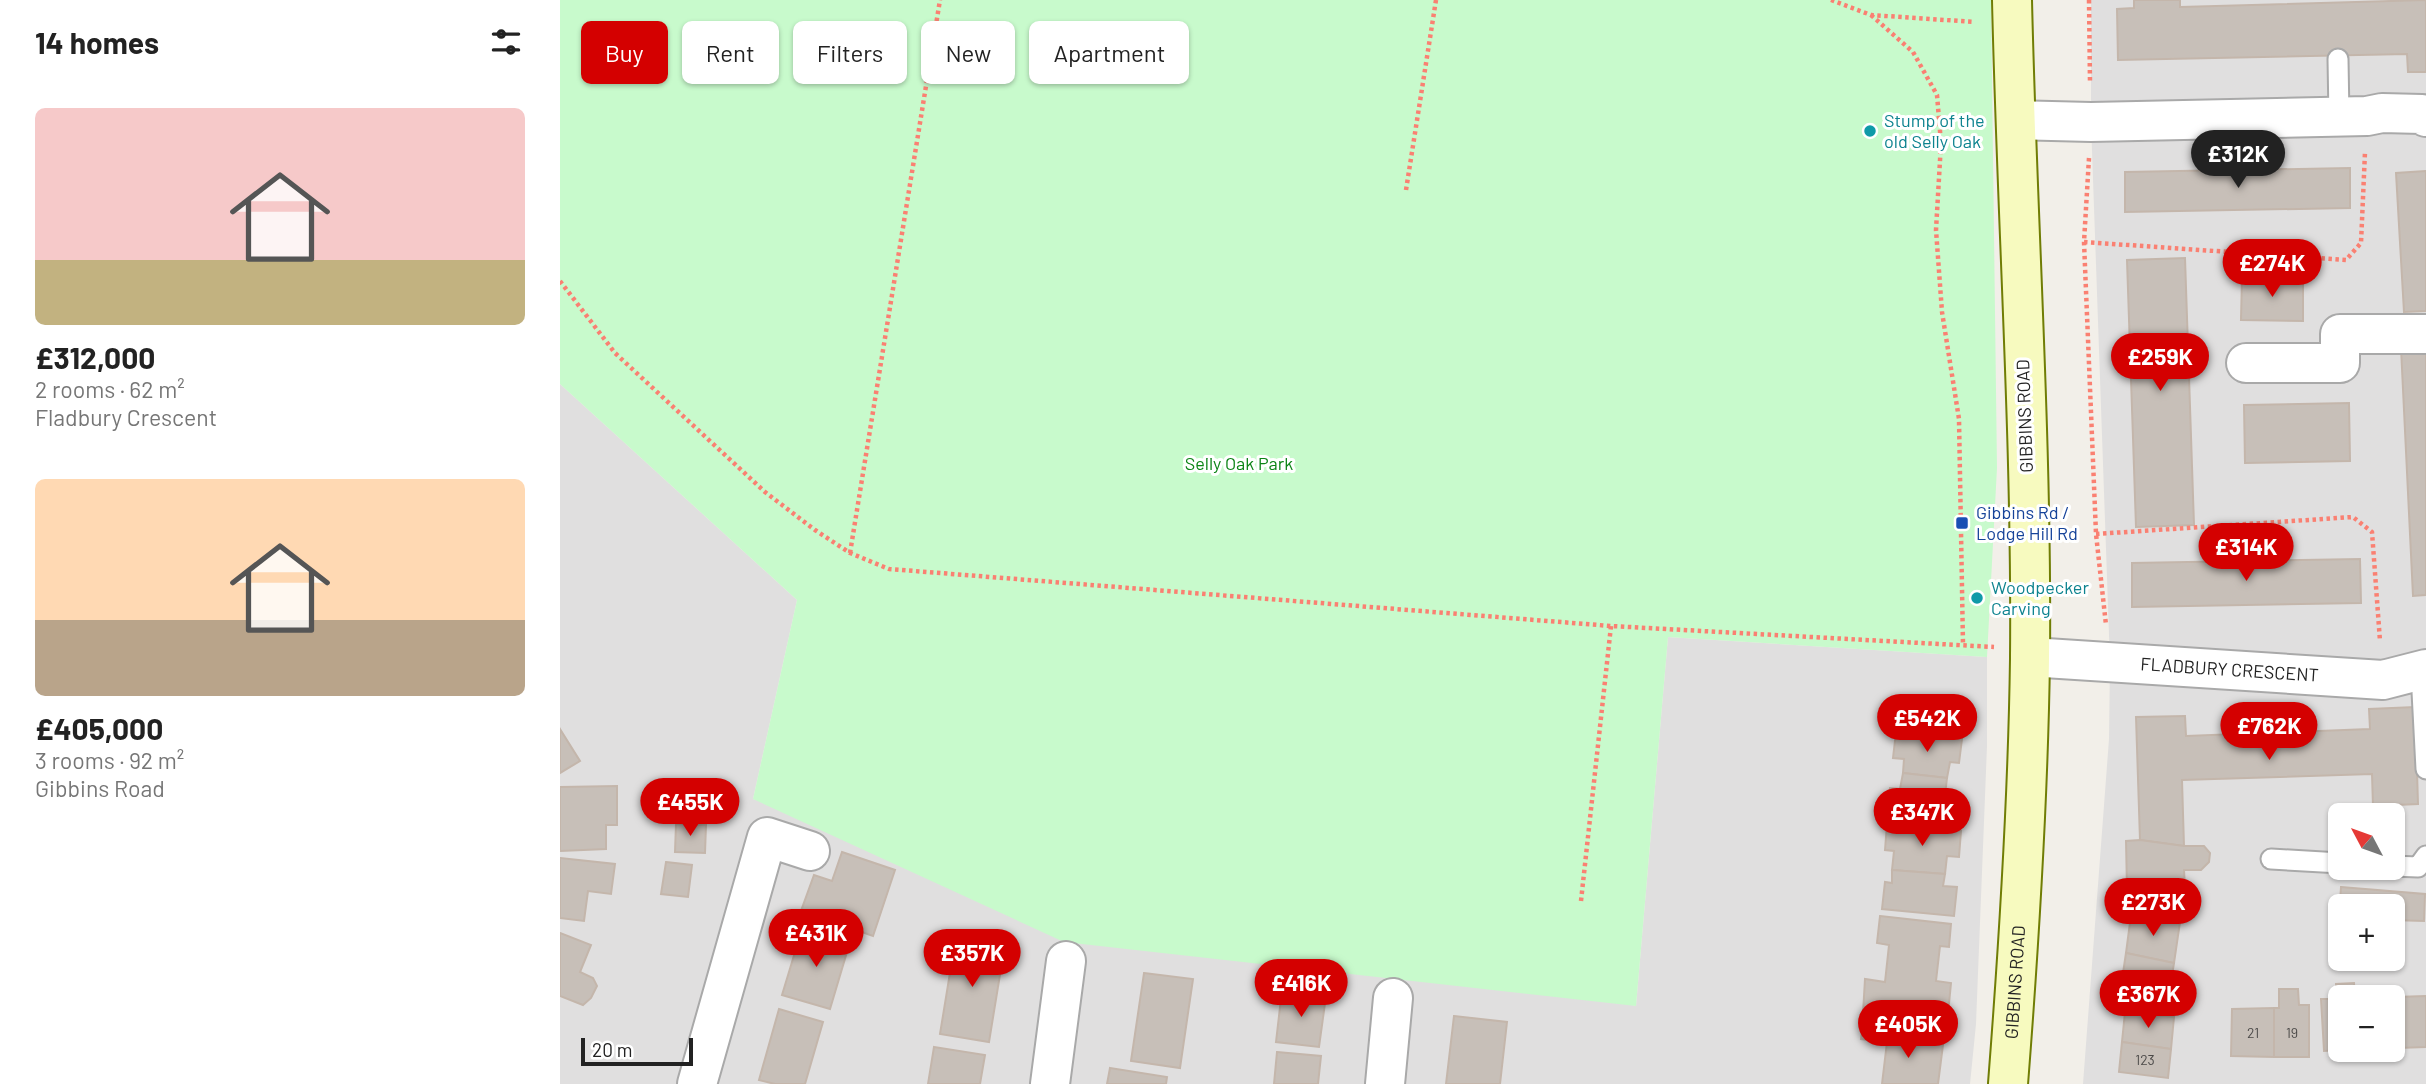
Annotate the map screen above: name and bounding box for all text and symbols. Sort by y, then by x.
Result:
chip: Buy [581,21,668,84]
chip: Rent [682,21,779,84]
chip: Filters [793,21,907,84]
chip: New [921,21,1015,84]
chip: Apartment [1029,21,1189,84]
icon: filters [487,23,525,61]
text: 14 homes [35,24,159,60]
place label: Stump of the old Selly Oak [1884,109,1985,152]
marker: Stump of the old Selly Oak [1862,123,1878,139]
pin: £312K [2189,130,2287,190]
text: £312K [2207,139,2269,167]
icon: home [217,154,343,280]
pin: £274K [2223,240,2321,299]
text: £274K [2239,248,2305,276]
pin: £259K [2111,334,2209,393]
text: £312,000 [35,339,155,375]
text: £259K [2127,342,2193,370]
street label: GIBBINS ROAD [2011,359,2037,473]
text: 2 rooms · 62 m² [35,375,185,403]
text: Fladbury Crescent [35,403,217,431]
park label: Selly Oak Park [1185,452,1293,474]
place label: Gibbins Rd / Lodge Hill Rd [1976,501,2078,544]
marker: Gibbins Rd / Lodge Hill Rd [1954,515,1970,531]
pin: £314K [2197,524,2295,583]
icon: home [217,525,343,651]
text: £314K [2215,532,2277,560]
place label: Woodpecker Carving [1991,576,2089,619]
marker: Woodpecker Carving [1969,590,1985,606]
street label: FLADBURY CRESCENT [2140,652,2319,686]
pin: £542K [1878,694,1976,754]
pin: £762K [2220,702,2318,762]
text: £542K [1893,703,1961,731]
text: £405,000 [35,710,163,746]
text: £762K [2236,711,2302,739]
text: 3 rooms · 92 m² [35,746,184,774]
text: Gibbins Road [35,774,165,802]
pin: £455K [641,778,739,838]
text: £455K [656,787,724,815]
pin: £347K [1873,788,1971,848]
text: £347K [1890,797,1954,825]
north arrow [2328,803,2404,880]
map controls [2328,803,2405,1062]
pin: £273K [2104,878,2202,938]
text: £273K [2120,887,2186,915]
button: + [2328,894,2405,971]
pin: £431K [767,909,865,969]
text: £431K [785,918,847,946]
street label: GIBBINS ROAD [1999,925,2029,1040]
pin: £357K [923,930,1021,989]
text: £357K [940,938,1004,966]
pin: £416K [1252,960,1350,1019]
text: £416K [1271,968,1331,996]
pin: £367K [2099,970,2197,1030]
text: £367K [2116,979,2180,1007]
button: − [2328,985,2405,1062]
pin: £405K [1859,1000,1957,1060]
text: £405K [1874,1009,1942,1037]
house number: 21 [2247,1024,2259,1041]
house number: 19 [2286,1024,2298,1041]
scale bar [581,1035,693,1067]
text: 20 m [592,1038,632,1061]
house number: 123 [2135,1051,2155,1068]

